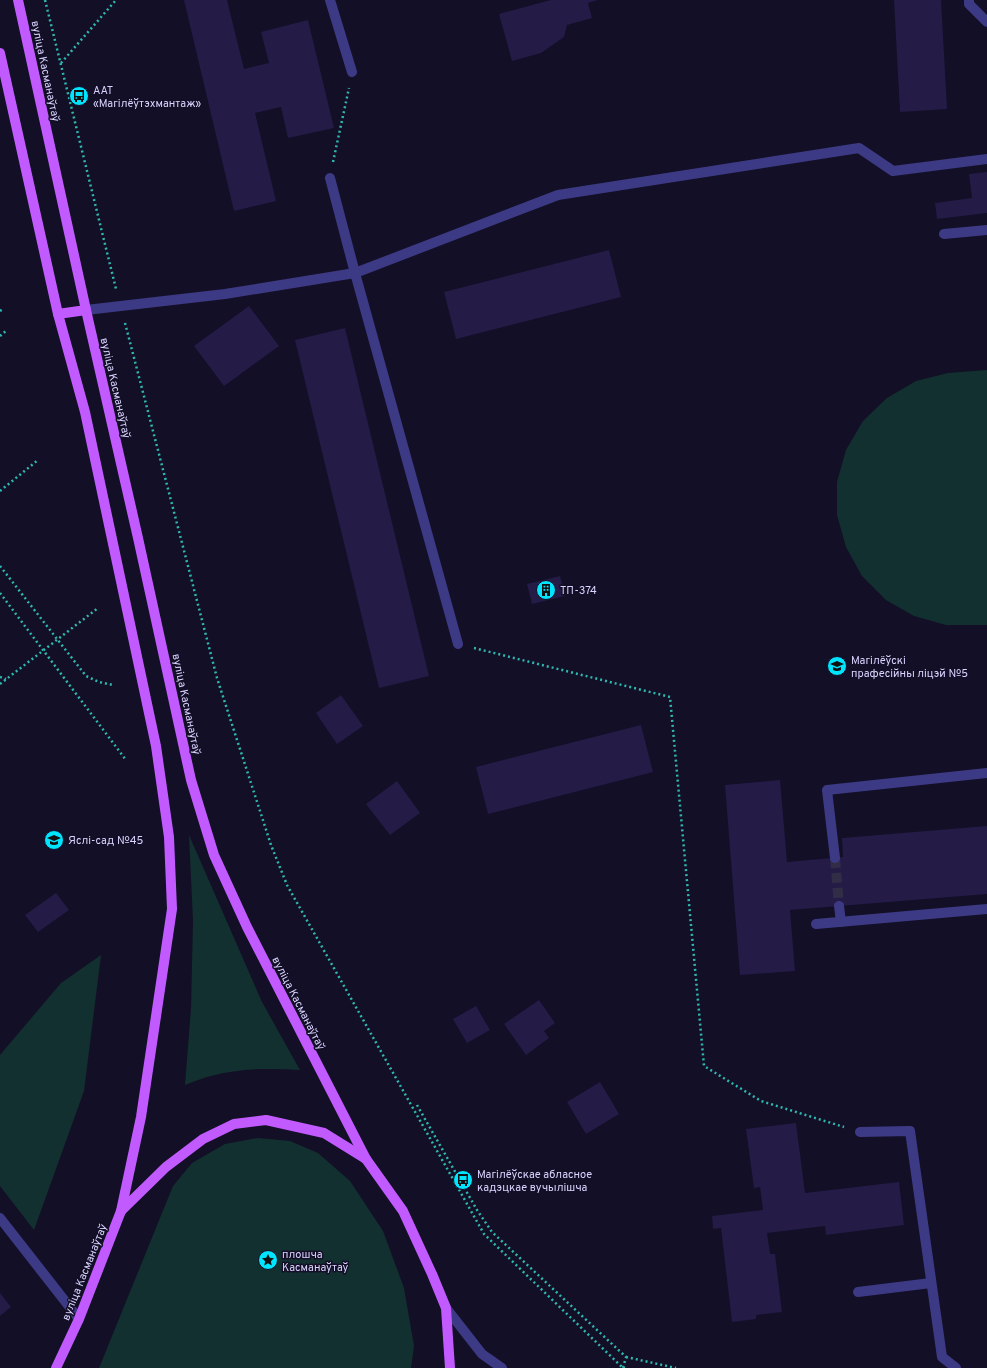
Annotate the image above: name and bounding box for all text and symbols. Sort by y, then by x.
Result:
street label: вуліца Касманаўтаў [27,19,63,123]
place label: ААТ «Магілёўтэхмантаж» [93,84,202,111]
bus stop icon: ААТ «Магілёўтэхмантаж» [68,85,90,107]
street label: вуліца Касманаўтаў [97,337,133,440]
building icon: ТП-374 [535,579,557,601]
place label: ТП-374 [560,584,597,598]
street label: вуліца Касманаўтаў [168,652,204,756]
place label: Магілёўскі прафесійны ліцэй №5 [851,654,968,681]
school or university icon: Магілёўскі прафесійны ліцэй №5 [826,655,848,677]
school or university icon: Яслі-сад №45 [43,829,65,851]
place label: Яслі-сад №45 [68,834,144,848]
street label: вуліца Касманаўтаў [269,954,328,1053]
place label: Магілёўскае абласное кадэцкае вучылішча [477,1168,592,1195]
bus stop icon: Магілёўскае абласное кадэцкае вучылішча [452,1169,474,1191]
street label: вуліца Касманаўтаў [59,1222,111,1323]
place label: плошча Касманаўтаў [282,1248,348,1275]
place icon: плошча Касманаўтаў [257,1249,279,1271]

